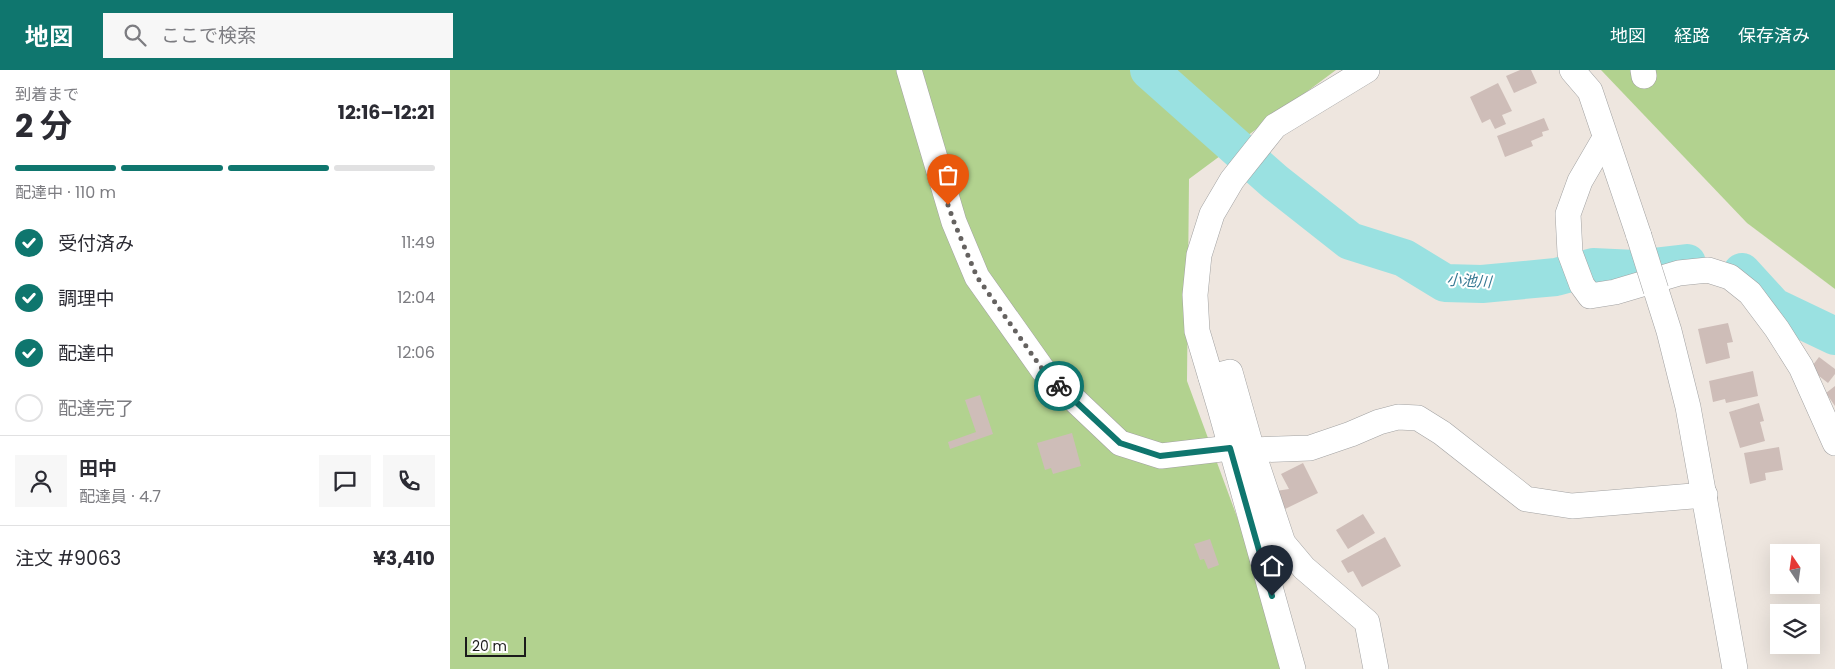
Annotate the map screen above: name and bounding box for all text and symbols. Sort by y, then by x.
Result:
search box [103,13,453,58]
text: 地図 [25,20,73,53]
icon: search [121,21,149,49]
text: ここで検索 [161,22,256,49]
text: 地図 [1610,23,1646,48]
text: 経路 [1674,23,1710,48]
text: 保存済み [1738,23,1810,48]
text: 到着まで [15,83,79,106]
text: 12:16–12:21 [338,99,435,126]
text: 2 分 [15,103,72,148]
pin [927,154,969,205]
icon: bag [934,161,962,189]
text: 配達中 · 110 m [15,181,116,204]
icon: check [15,229,43,257]
text: 受付済み [58,230,134,257]
text: 11:49 [401,231,435,254]
water label: 小池川 [1446,269,1494,292]
icon: check [15,284,43,312]
text: 調理中 [58,285,115,312]
text: 12:04 [397,286,435,309]
icon: check [15,339,43,367]
text: 配達中 [58,340,115,367]
text: 12:06 [397,341,435,364]
courier [1034,361,1084,411]
icon: bike [1045,372,1073,400]
text: 配達完了 [58,395,134,422]
button: person [15,455,67,507]
text: 田中 [79,455,117,482]
button: chat [319,455,371,507]
button: phone [383,455,435,507]
text: 配達員 · 4.7 [79,485,161,508]
north arrow [1770,544,1820,594]
map controls [1770,544,1820,654]
text: 注文 #9063 [15,545,121,572]
text: ¥3,410 [373,545,435,572]
pin [1251,545,1293,596]
icon: home [1258,552,1286,580]
button: layers [1770,604,1820,654]
scale bar [465,634,526,657]
text: 20 m [472,636,507,656]

